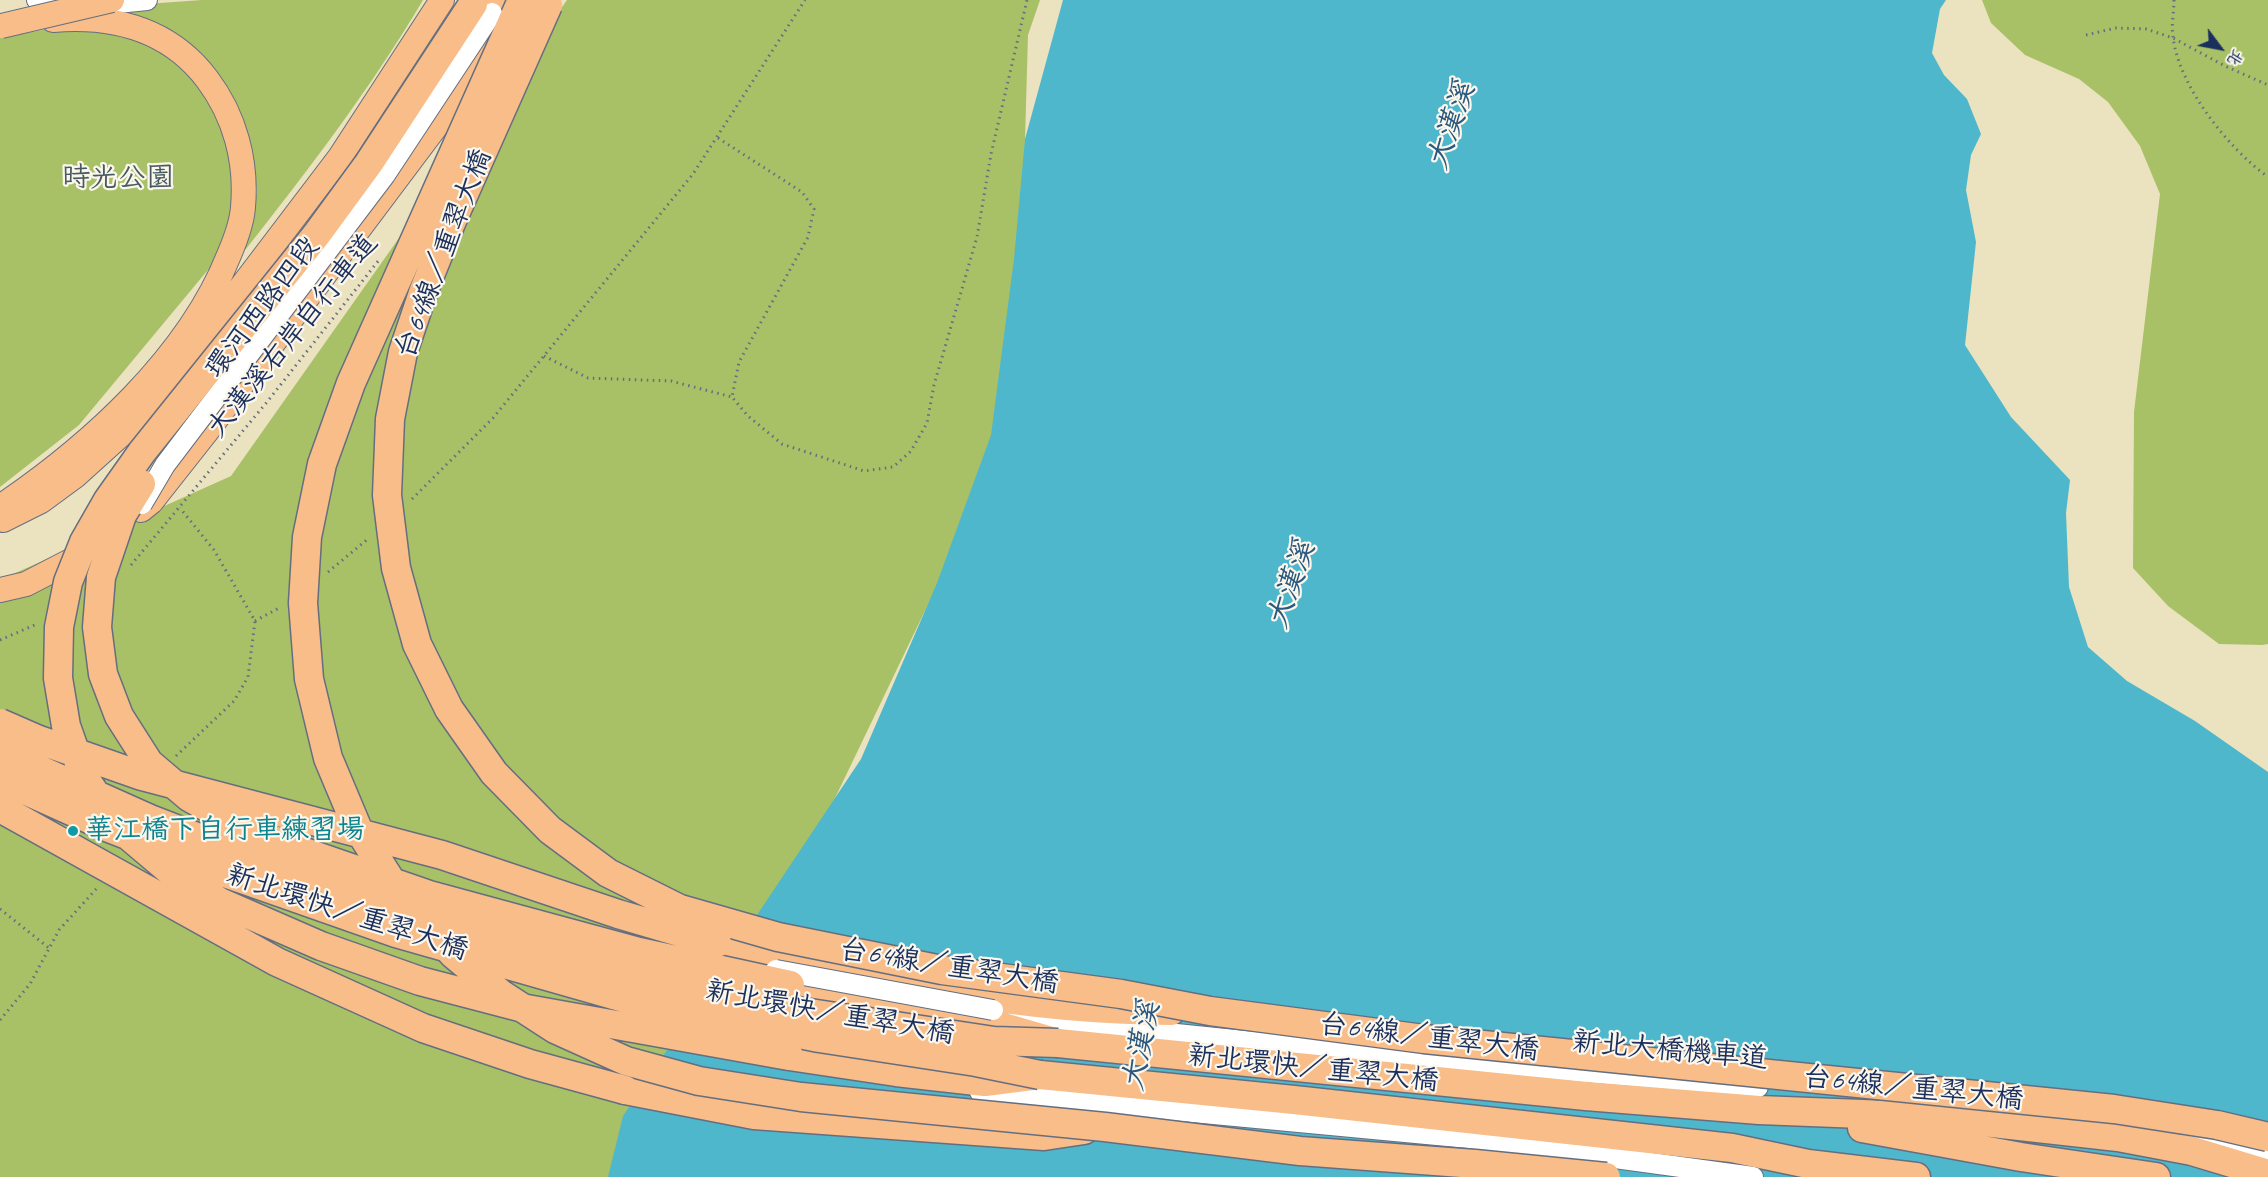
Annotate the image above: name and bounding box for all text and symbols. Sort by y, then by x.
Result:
north arrow [2190,18,2250,78]
text: 北 [2223,45,2248,70]
water label: 大漢溪 [1420,78,1484,174]
street label: 台64線／重翠大橋 [389,145,499,363]
park label: 時光公園 [62,162,174,196]
street label: 大漢溪右岸自行車道 [201,228,385,444]
street label: 環河西路四段 [199,231,327,385]
water label: 大漢溪 [1260,537,1324,633]
place label: 華江橋下自行車練習場 [85,814,365,848]
marker: 華江橋下自行車練習場 [66,824,80,838]
street label: 新北環快／重翠大橋 [222,858,472,968]
street label: 台64線／重翠大橋 [837,933,1061,1001]
street label: 新北環快／重翠大橋 [703,975,957,1051]
water label: 大漢溪 [1116,998,1168,1094]
street label: 台64線／重翠大橋 [1317,1008,1541,1068]
street label: 新北大橋機車道 [1571,1026,1769,1076]
street label: 新北環快／重翠大橋 [1186,1039,1440,1099]
street label: 台64線／重翠大橋 [1801,1061,2025,1117]

